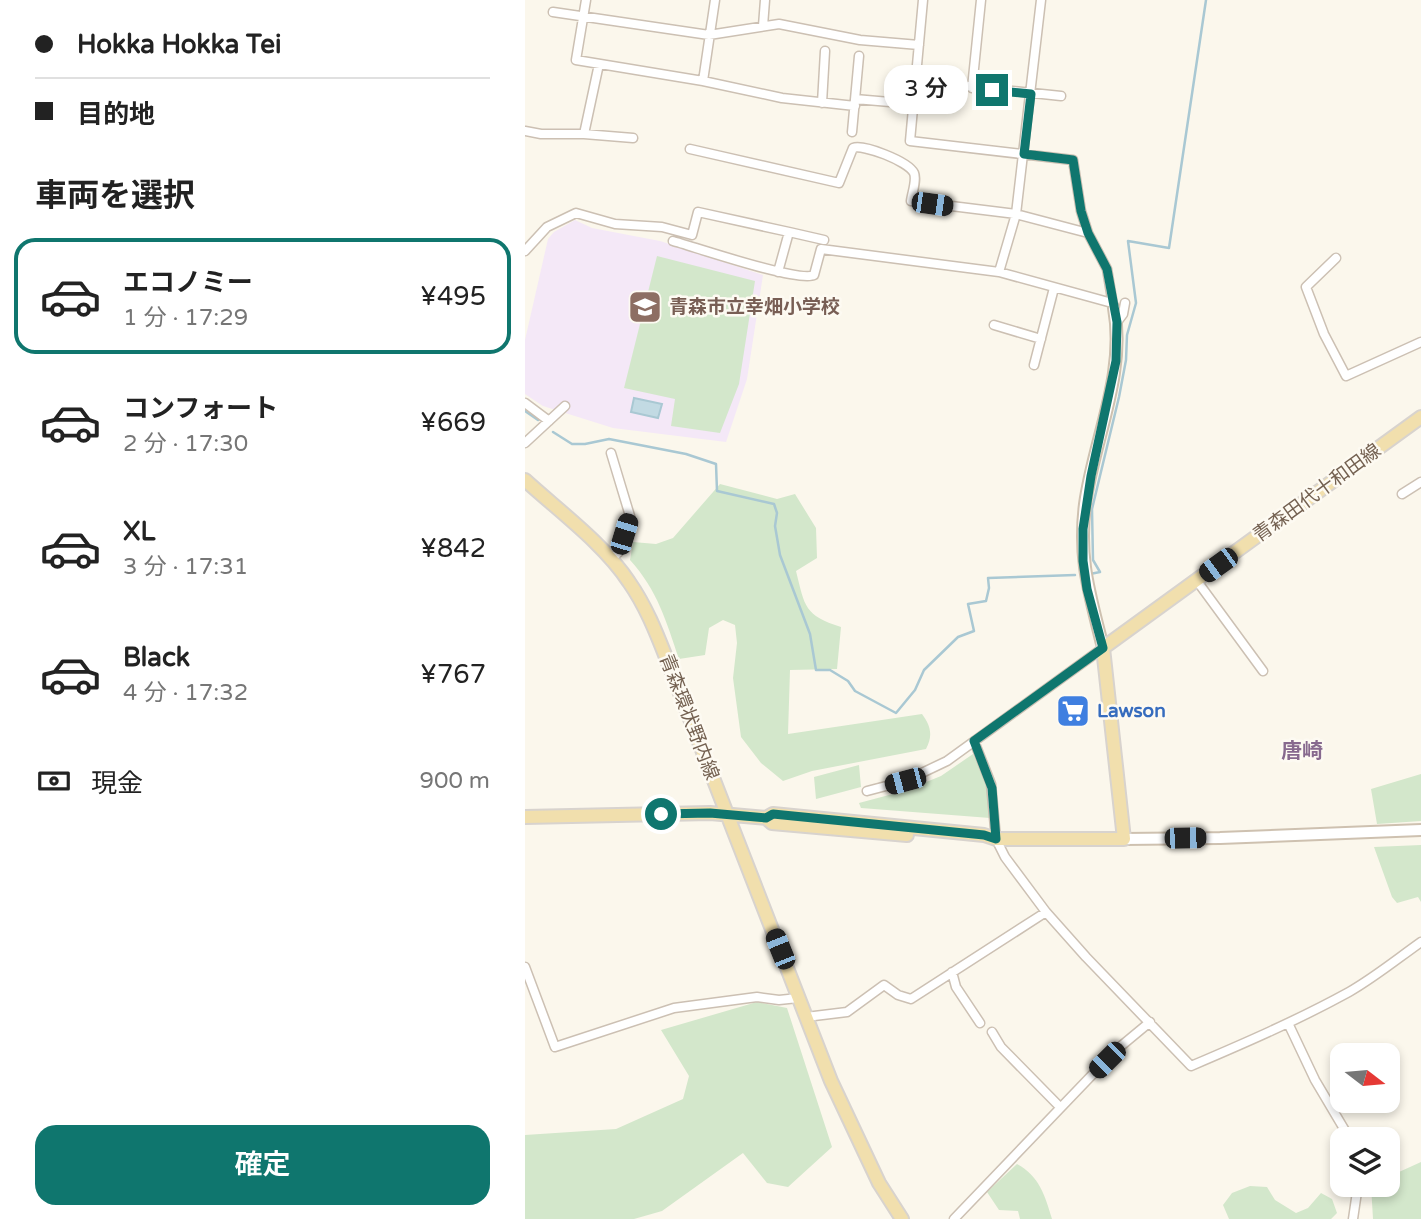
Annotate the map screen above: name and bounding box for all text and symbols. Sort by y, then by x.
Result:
text: Hokka Hokka Tei [77,29,281,60]
callout: 3 分 [883,66,967,114]
route end [976,74,1008,106]
text: 3 分 [904,75,948,103]
text: 目的地 [77,99,155,130]
text: 車両を選択 [35,177,195,215]
car [910,191,955,217]
icon: car [39,265,102,328]
text: エコノミー [123,267,253,298]
text: ¥495 [420,281,486,312]
school or university icon: 青森市立幸畑小学校 [626,288,664,326]
place label: 青森市立幸畑小学校 [669,296,840,318]
text: 1 分 · 17:29 [123,304,248,332]
icon: car [39,391,102,454]
text: コンフォート [123,393,278,424]
text: ¥669 [420,407,486,438]
text: 2 分 · 17:30 [123,430,248,458]
street label: 青森田代十和田線 [1249,439,1385,547]
car [608,511,641,557]
text: XL [123,516,155,547]
icon: car [39,517,102,580]
text: ¥842 [420,533,486,564]
car [1195,544,1242,586]
text: 3 分 · 17:31 [123,553,248,581]
text: Black [123,642,190,673]
icon: car [39,643,102,706]
street label: 青森環状野内線 [655,651,723,783]
text: ¥767 [420,659,486,690]
text: 4 分 · 17:32 [123,679,248,707]
supermarket icon: Lawson [1054,692,1092,730]
place label: Lawson [1097,700,1166,722]
district label: 唐崎 [1281,739,1323,764]
icon: cash [35,762,73,800]
car [882,765,929,797]
text: 900 m [420,767,490,795]
text: 現金 [91,768,143,799]
route start [645,798,677,830]
car [1164,827,1207,849]
car [763,926,798,972]
car [1085,1038,1130,1082]
north arrow [1330,1043,1400,1113]
map controls [1330,1043,1400,1197]
button: 確定 [35,1125,490,1205]
button: layers [1330,1127,1400,1197]

